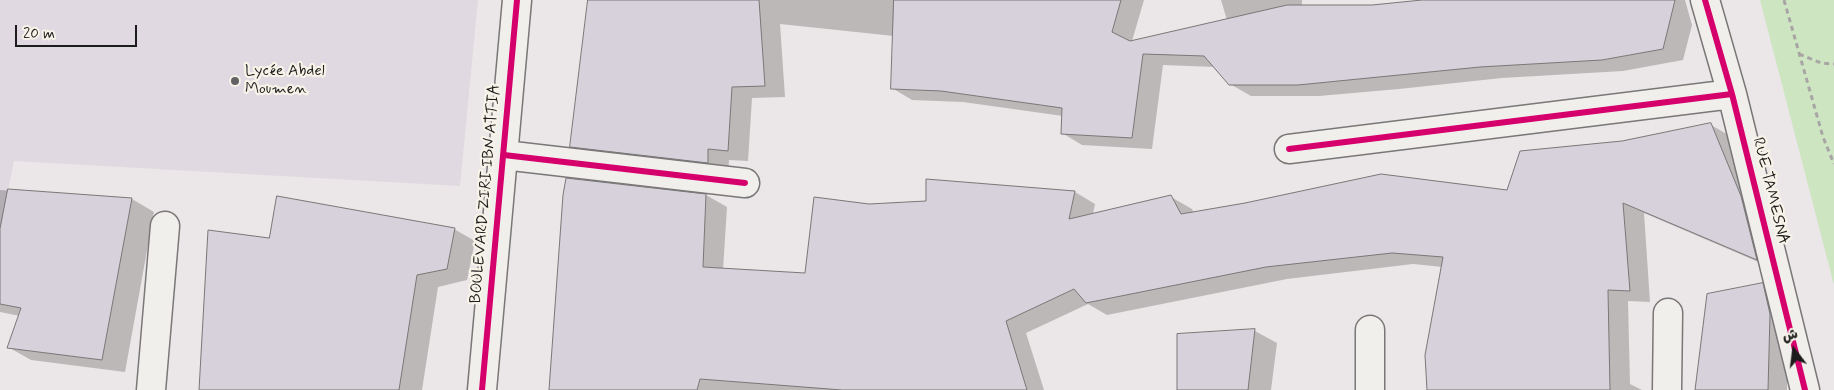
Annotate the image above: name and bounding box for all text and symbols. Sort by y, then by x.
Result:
scale bar [18,15,140,47]
text: 20 m [23,24,55,44]
place label: Lycée Abdel Moumen [245,62,325,100]
marker: Lycée Abdel Moumen [229,75,241,87]
street label: BOULEVARD ZIRI IBN ATTIA [467,84,505,304]
street label: RUE TAMESNA [1747,136,1793,246]
north arrow [1769,325,1819,375]
text: ش [1780,325,1800,346]

